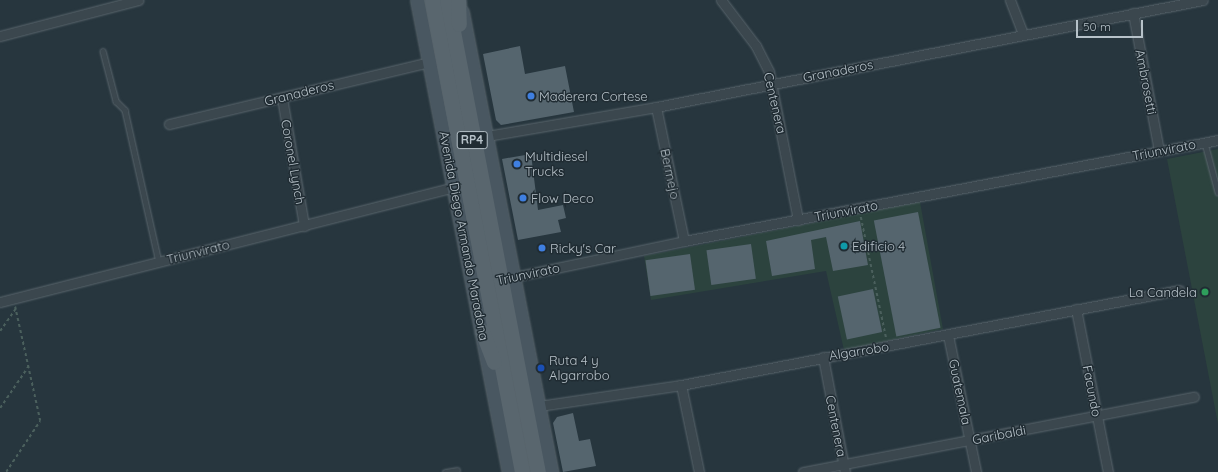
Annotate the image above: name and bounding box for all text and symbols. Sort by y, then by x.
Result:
scale bar [1078,12,1145,38]
text: 50 m [1083,19,1111,34]
street label: Ambrosetti [1132,48,1160,116]
street label: Granaderos [802,57,874,85]
street label: Centenera [760,71,790,135]
street label: Granaderos [263,77,335,109]
place label: Maderera Cortese [539,88,648,104]
marker: Maderera Cortese [526,91,536,101]
street label: Coronel Lynch [278,118,308,206]
street label: Avenida Diego Armando Maradona [436,130,492,342]
road number: RP4 [456,130,488,150]
street label: Triunvirato [1131,136,1197,164]
street label: Bermejo [657,147,683,201]
place label: Multidiesel Trucks [525,149,588,180]
marker: Multidiesel Trucks [512,159,522,169]
place label: Flow Deco [531,190,594,206]
marker: Flow Deco [518,193,528,203]
street label: Triunvirato [813,197,879,225]
street label: Triunvirato [165,237,231,267]
place label: Edificio 4 [852,238,905,254]
place label: Ricky's Car [550,240,616,256]
marker: Edificio 4 [839,241,849,251]
marker: Ricky's Car [537,243,547,253]
street label: Triunvirato [495,260,561,288]
place label: La Candela [1129,284,1197,300]
marker: La Candela [1200,287,1210,297]
street label: Algarrobo [828,339,890,363]
place label: Ruta 4 y Algarrobo [549,353,610,384]
street label: Guatemala [945,358,975,426]
marker: Ruta 4 y Algarrobo [536,363,546,373]
street label: Facundo [1079,364,1105,418]
street label: Centenera [822,394,850,458]
street label: Garibaldi [971,422,1027,448]

